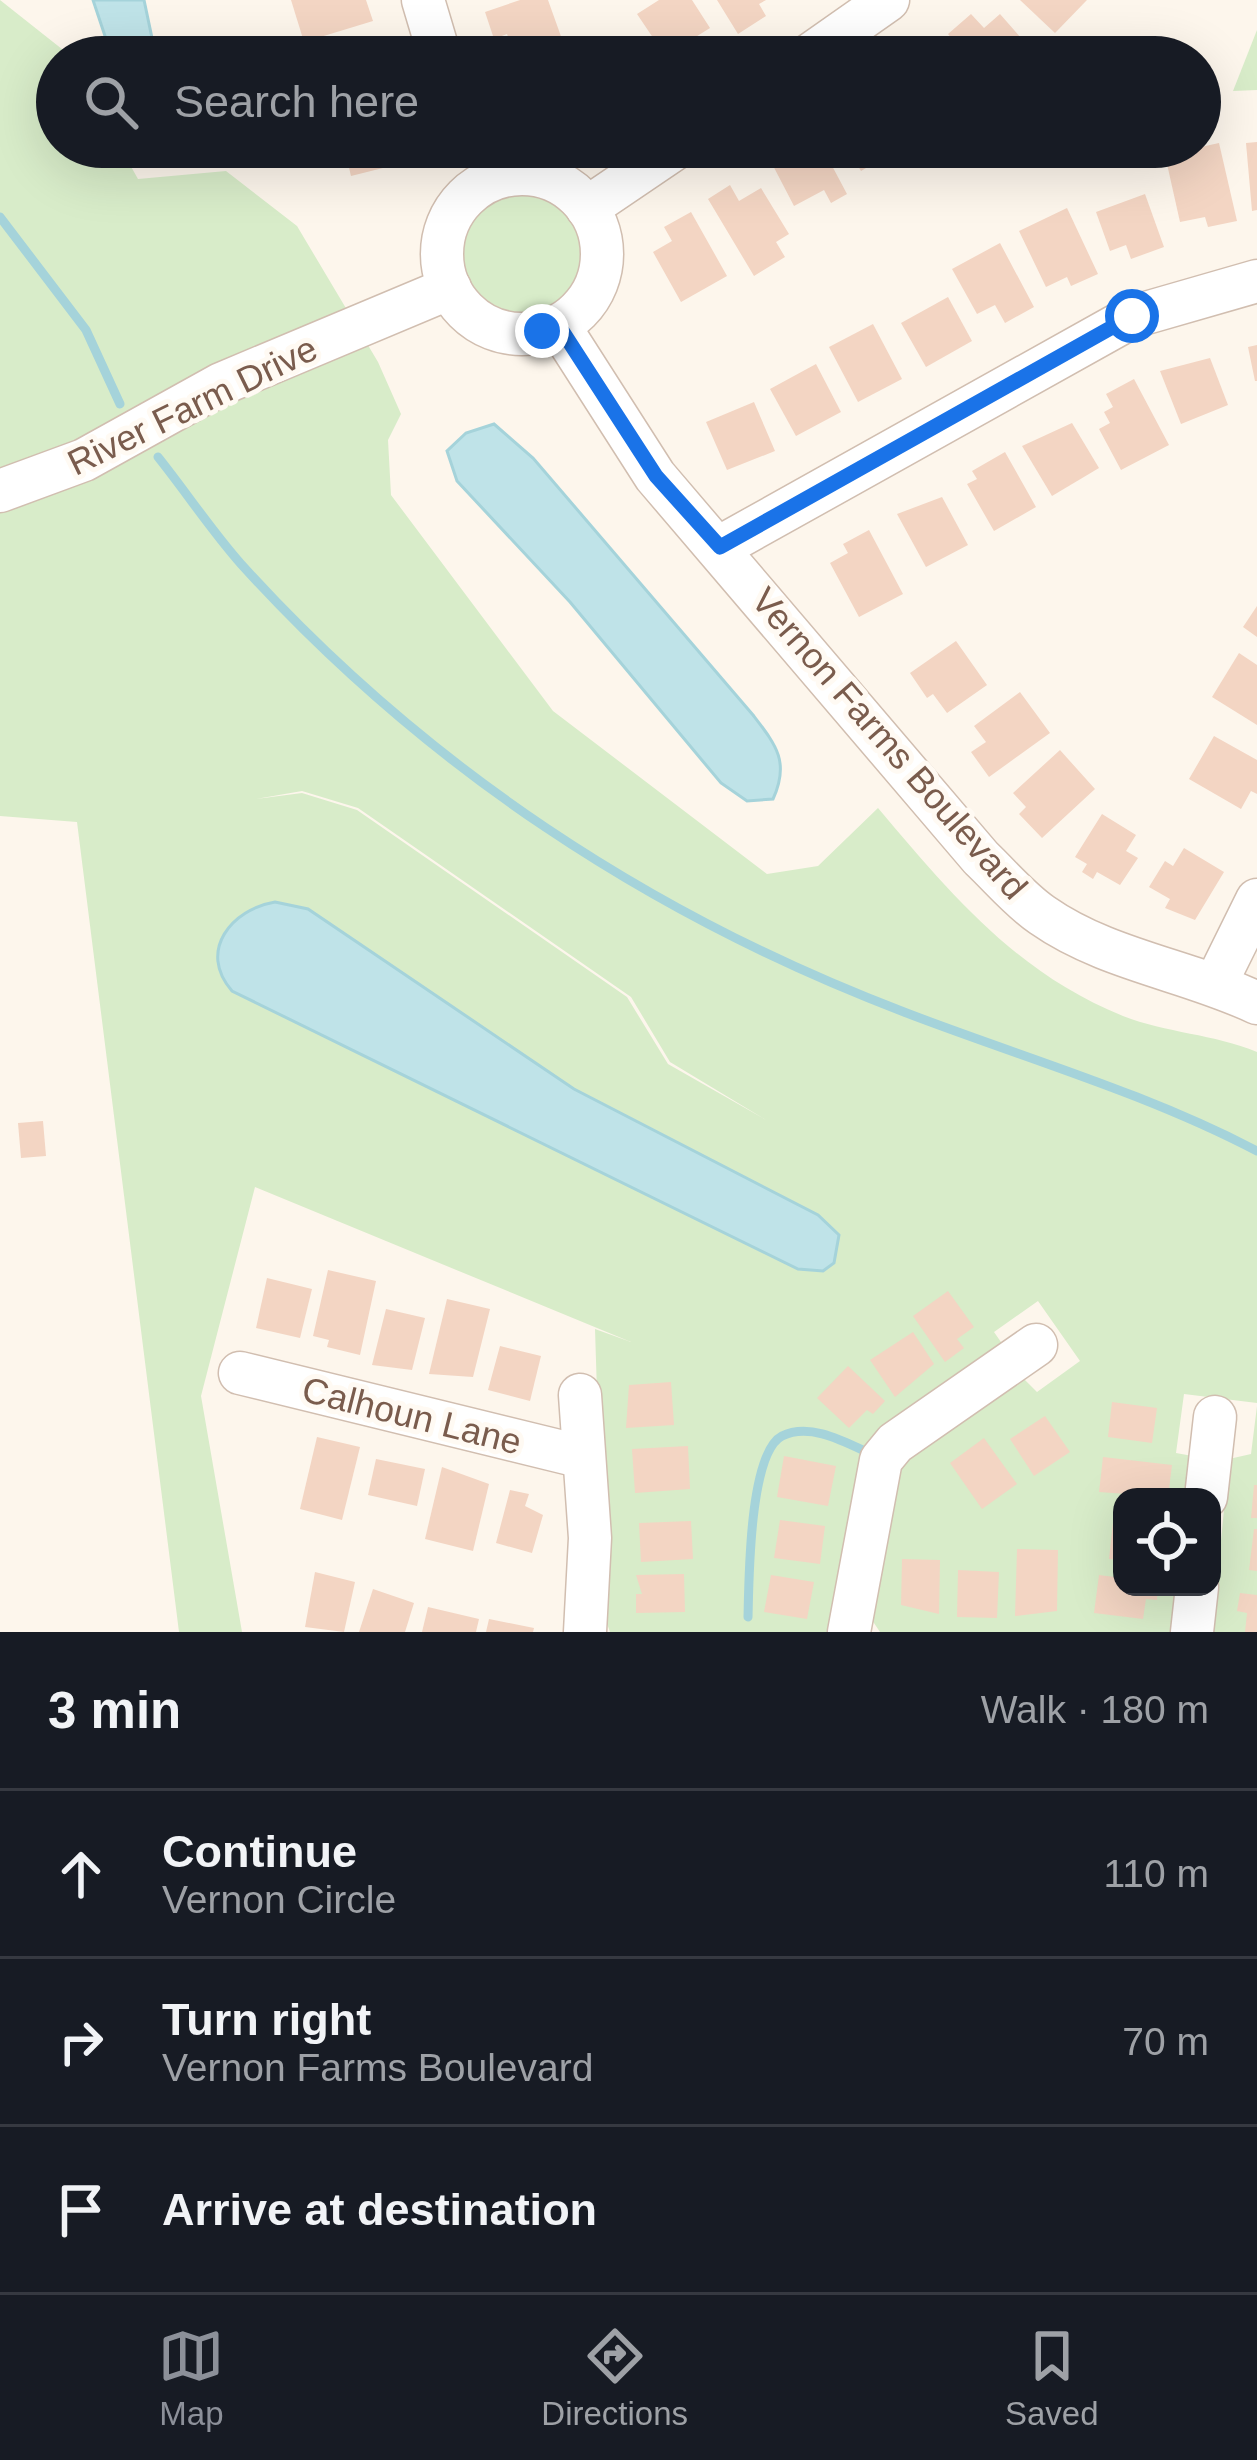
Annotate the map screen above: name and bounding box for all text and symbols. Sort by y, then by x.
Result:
search box [36,36,1221,168]
icon: search [78,69,144,135]
text: Search here [174,76,419,127]
route start [1105,289,1159,343]
route end [515,304,569,358]
street label: River Farm Drive [61,327,323,483]
street label: Vernon Farms Boulevard [744,580,1036,907]
street label: Calhoun Lane [298,1368,526,1462]
map controls [1113,1488,1221,1596]
button: locate [1113,1488,1221,1596]
text: 3 min [48,1682,181,1739]
text: Walk · 180 m [981,1688,1209,1731]
text: Continue [162,1826,357,1877]
icon: ahead [48,1841,114,1907]
text: 110 m [1104,1852,1209,1895]
text: Vernon Circle [162,1878,396,1921]
text: Turn right [162,1994,371,2045]
icon: right [48,2009,114,2075]
text: 70 m [1122,2020,1209,2063]
text: Vernon Farms Boulevard [162,2046,593,2089]
icon: arrive [48,2177,114,2243]
text: Arrive at destination [162,2184,597,2235]
tab: Map [158,2323,224,2433]
tab: Directions [541,2323,688,2433]
tab: Saved [1005,2323,1099,2433]

